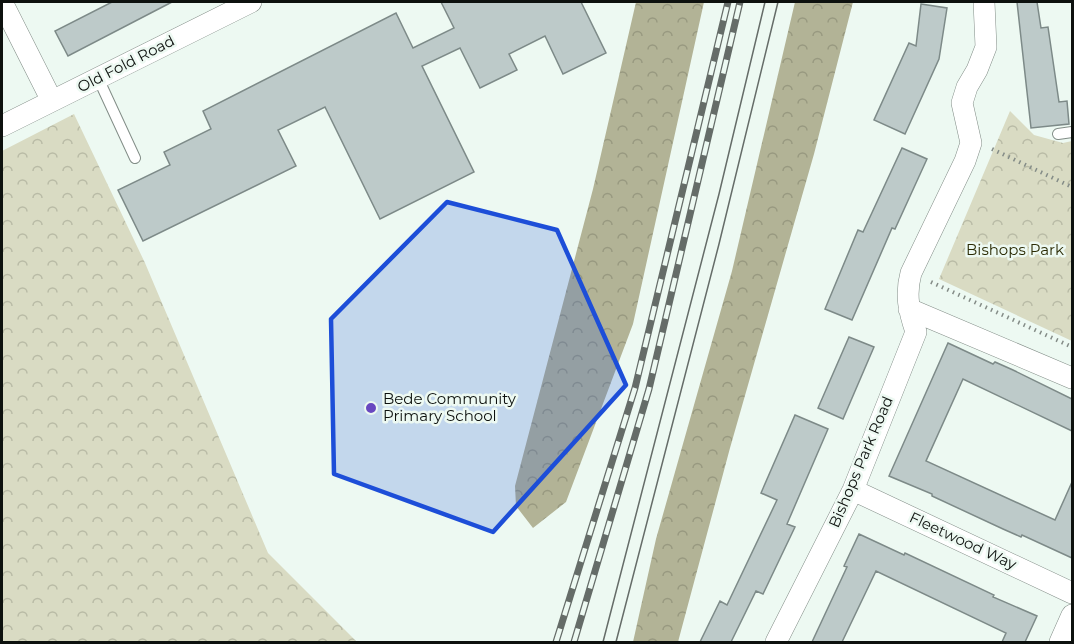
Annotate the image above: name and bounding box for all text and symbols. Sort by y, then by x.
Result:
street label: Old Fold Road [74,31,178,96]
park label: Bishops Park [966,240,1064,259]
place label: Bede Community Primary School [383,389,517,425]
street label: Bishops Park Road [824,393,897,530]
marker: Bede Community Primary School [364,401,378,415]
street label: Fleetwood Way [907,507,1021,574]

